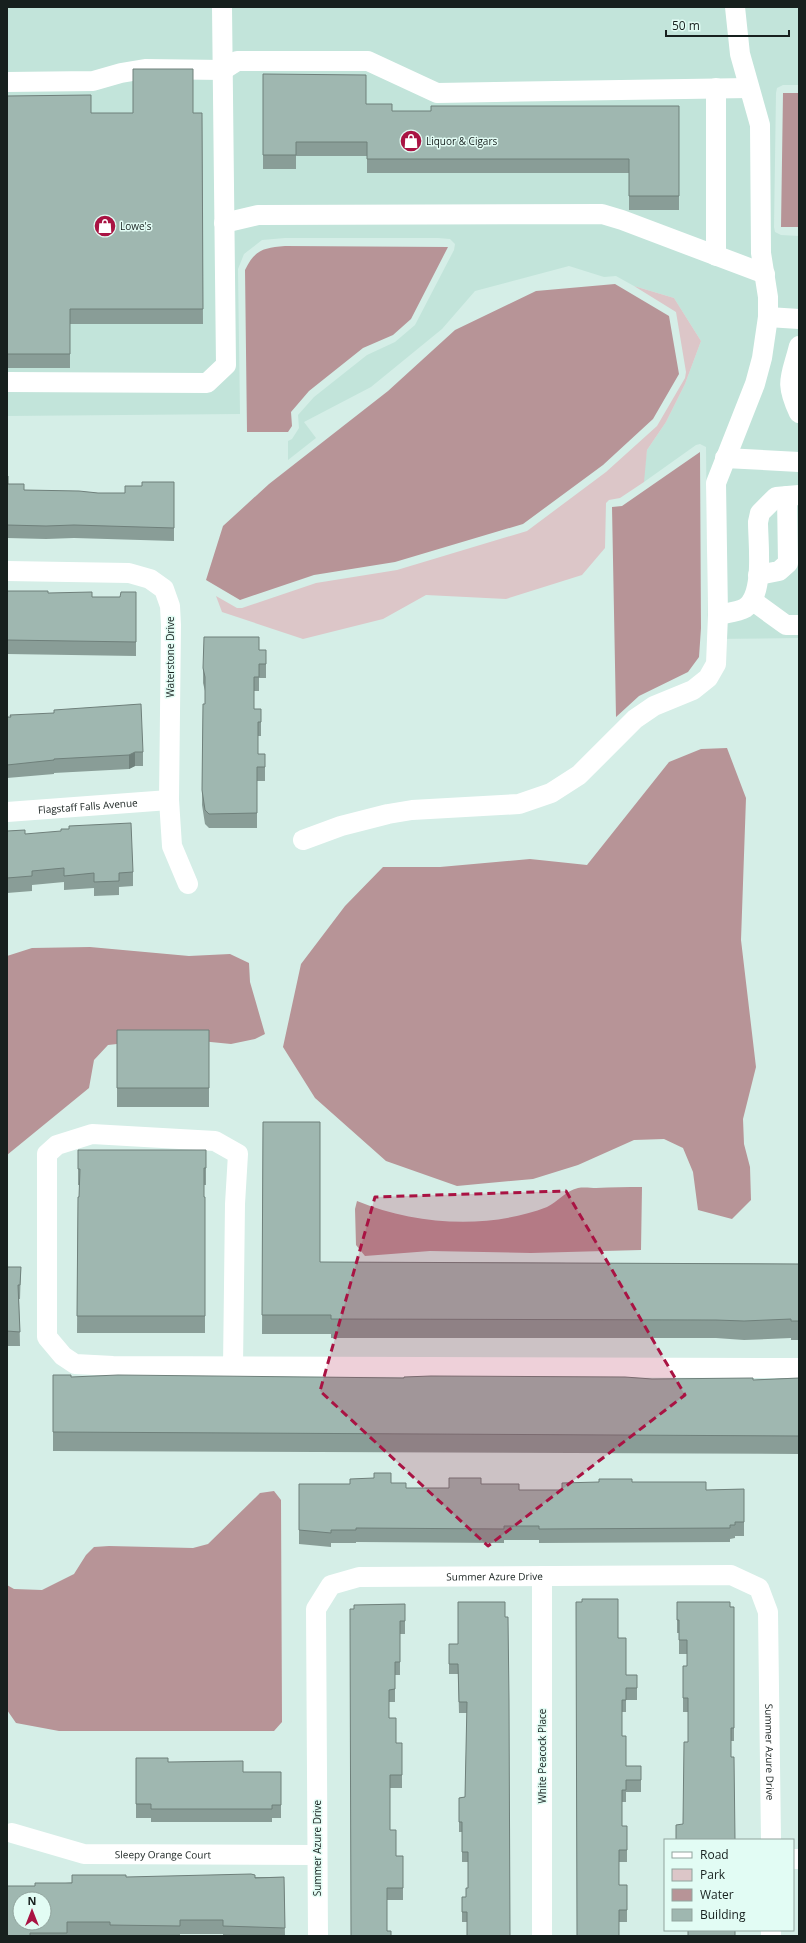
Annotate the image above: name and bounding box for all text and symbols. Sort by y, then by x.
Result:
scale bar [666,12,789,38]
text: 50 m [672,17,700,34]
shop icon: Liquor & Cigars [398,128,424,154]
place label: Liquor & Cigars [426,134,497,148]
shop icon: Lowe's [92,213,118,239]
place label: Lowe's [120,219,152,233]
street label: Waterstone Drive [163,616,177,698]
street label: Flagstaff Falls Avenue [37,795,139,817]
street label: Summer Azure Drive [446,1569,543,1584]
street label: Summer Azure Drive [762,1704,777,1801]
street label: White Peacock Place [535,1708,549,1803]
street label: Summer Azure Drive [310,1799,324,1896]
legend [664,1839,794,1931]
text: Road [700,1846,729,1863]
street label: Sleepy Orange Court [115,1847,212,1862]
text: Park [700,1866,726,1883]
text: Water [700,1886,734,1903]
north arrow [12,1891,52,1931]
text: N [28,1893,36,1908]
text: Building [700,1906,746,1923]

